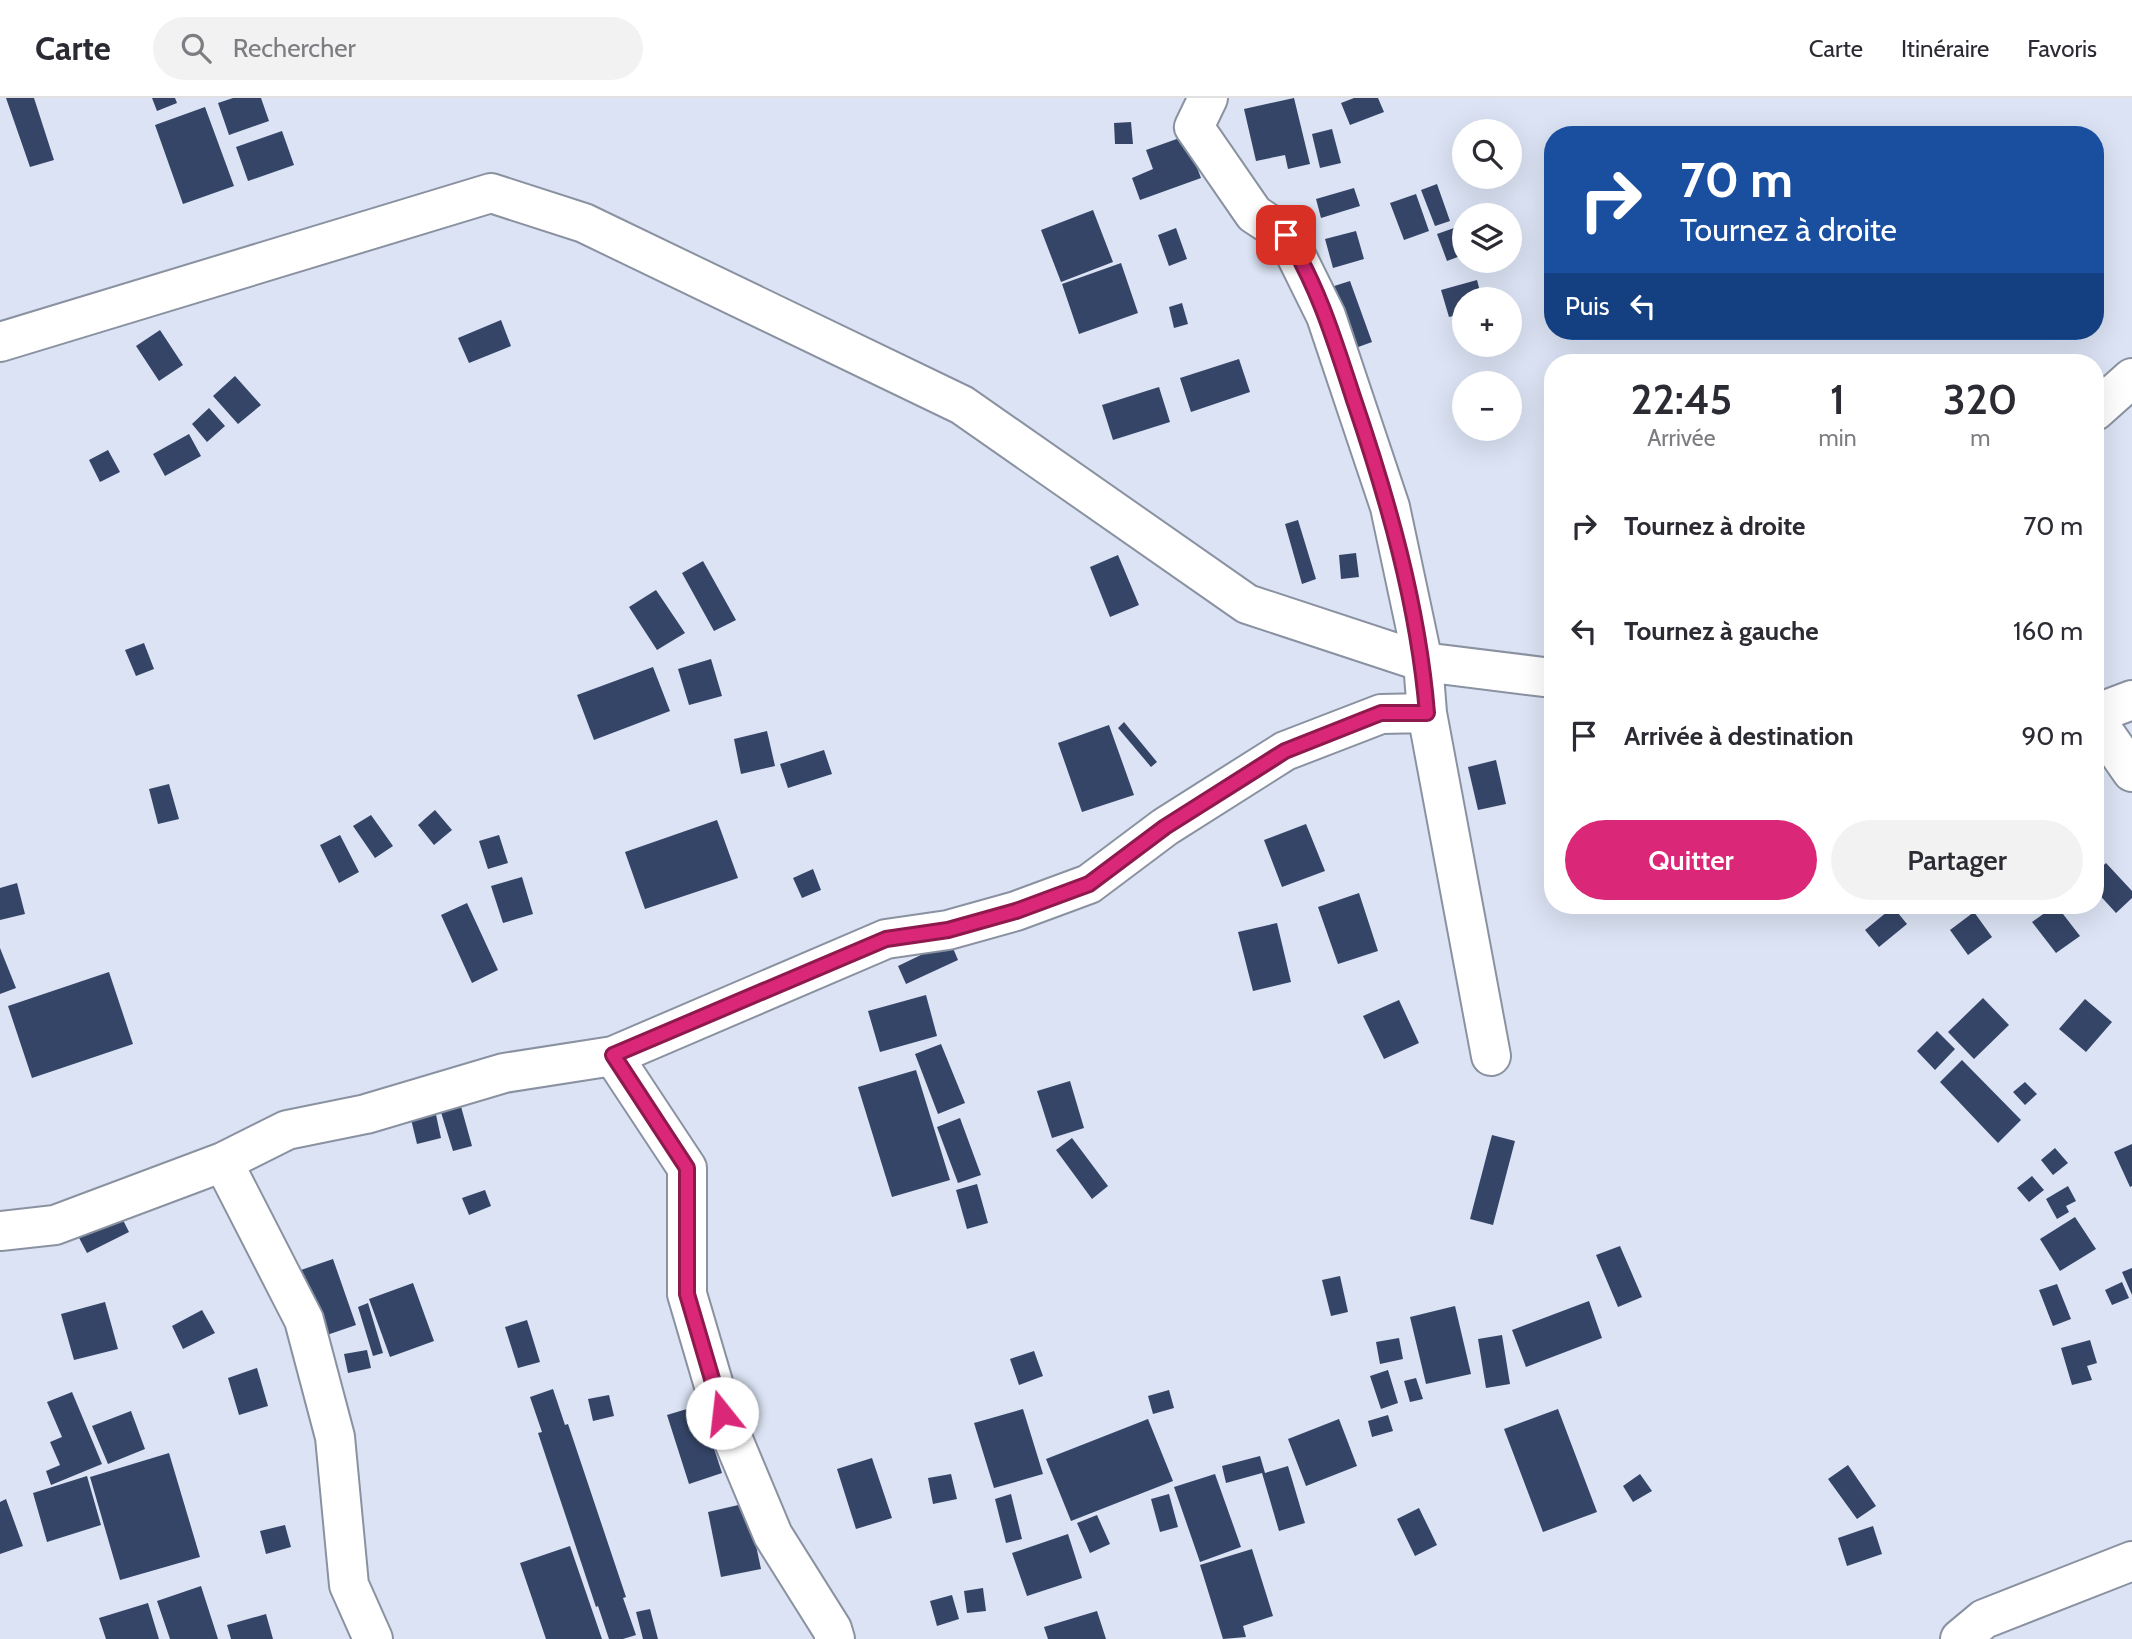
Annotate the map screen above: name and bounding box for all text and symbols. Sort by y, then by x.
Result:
search box [153,17,643,80]
text: Carte [35,28,111,68]
icon: search [177,29,215,67]
text: Rechercher [233,32,356,64]
text: Carte [1809,34,1863,63]
text: Itinéraire [1901,34,1989,63]
text: Favoris [2027,34,2097,63]
map controls [1452,119,1522,441]
button: search [1452,119,1522,189]
text: 70 m [1680,150,1793,209]
icon: right [1565,154,1656,245]
button: layers [1452,203,1522,273]
pin [1256,205,1316,265]
text: Tournez à droite [1680,210,1897,249]
icon: arrive [1267,216,1305,254]
button: + [1452,287,1522,357]
icon: left [1624,287,1662,325]
text: Puis [1565,290,1610,322]
button: − [1452,371,1522,441]
text: 22:45 [1631,373,1732,425]
text: 1 [1830,373,1845,425]
text: 320 [1943,373,2017,425]
text: Arrivée [1647,424,1715,452]
text: min [1819,424,1857,452]
text: m [1970,424,1990,452]
icon: right [1565,507,1603,545]
text: Tournez à droite [1624,510,1806,542]
text: 70 m [2023,510,2083,542]
icon: left [1565,612,1603,650]
text: Tournez à gauche [1624,615,1819,647]
text: 160 m [2013,615,2083,647]
icon: arrive [1565,717,1603,755]
text: Arrivée à destination [1624,720,1854,752]
text: 90 m [2021,720,2083,752]
button: Quitter [1565,820,1817,900]
button: Partager [1831,820,2083,900]
position arrow [685,1376,759,1450]

